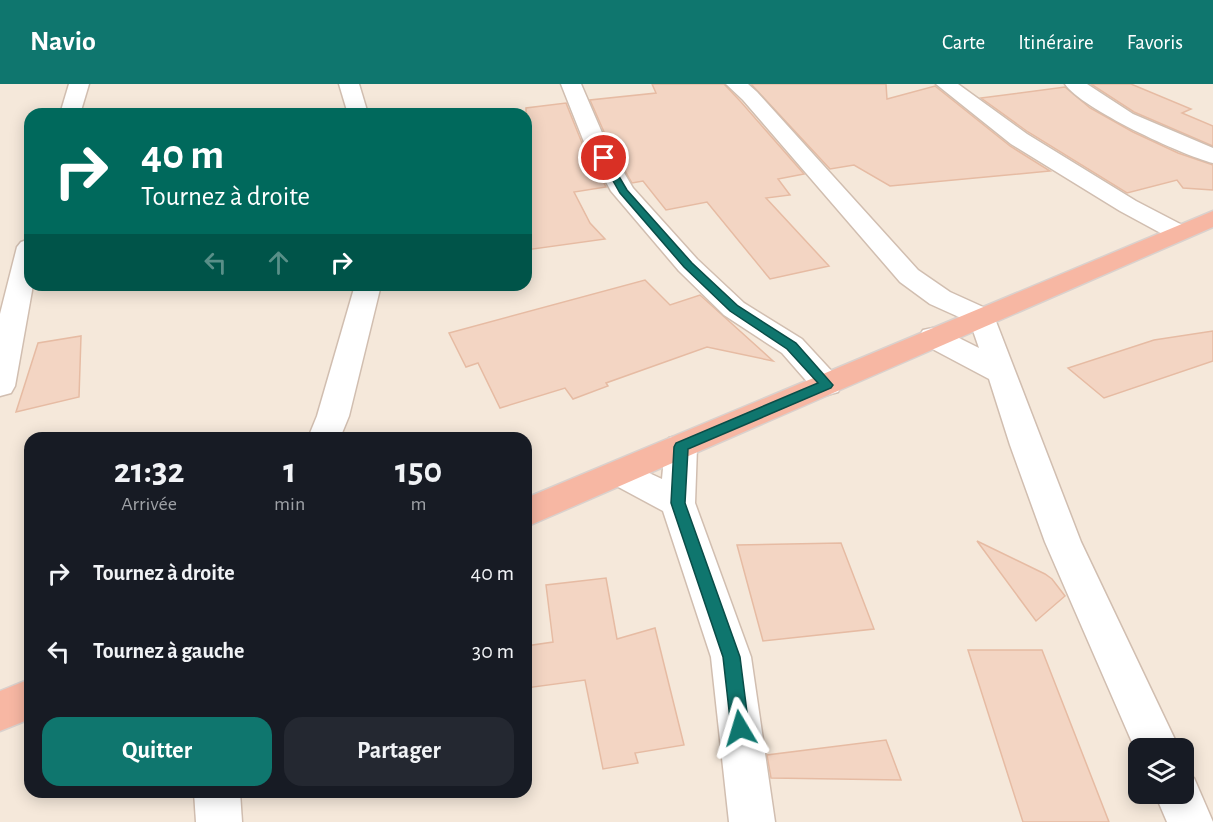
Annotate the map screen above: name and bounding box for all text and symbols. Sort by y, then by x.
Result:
text: Navio [30,28,96,56]
text: Carte [942,32,985,53]
text: Itinéraire [1018,32,1094,53]
text: Favoris [1127,32,1183,53]
icon: right [42,132,120,210]
pin [578,132,629,183]
text: 40 m [141,134,224,176]
icon: arrive [587,141,620,174]
text: Tournez à droite [141,183,310,210]
icon: left [199,246,232,279]
icon: ahead [262,246,295,279]
icon: right [325,246,358,279]
text: 21:32 [114,453,184,489]
text: 1 [283,453,296,489]
text: 150 [395,453,442,489]
text: Arrivée [121,494,177,514]
text: min [274,494,305,514]
text: m [411,494,427,514]
icon: right [42,557,75,590]
text: Tournez à droite [93,562,235,584]
text: 40 m [471,562,514,584]
icon: left [42,635,75,668]
text: Tournez à gauche [93,640,244,662]
text: 30 m [472,640,514,662]
position arrow [708,696,772,760]
button: Quitter [42,717,272,786]
button: Partager [284,717,514,786]
map controls [1128,738,1194,804]
button: layers [1128,738,1194,804]

